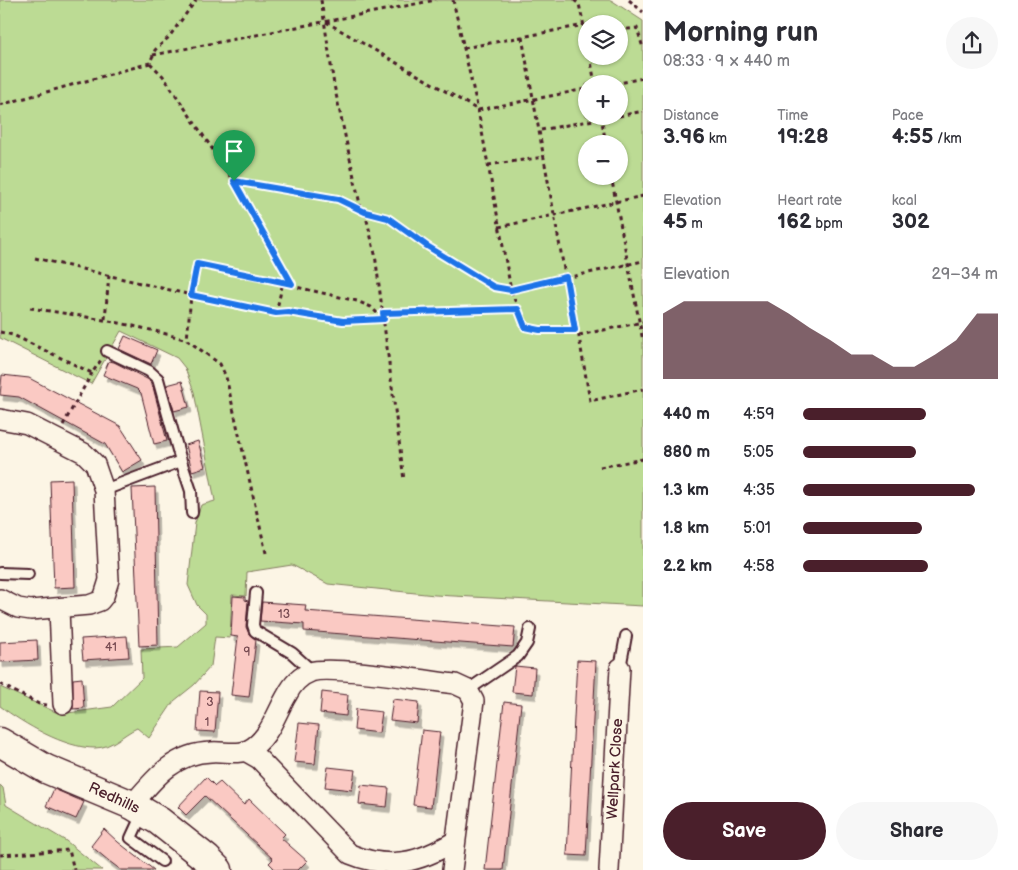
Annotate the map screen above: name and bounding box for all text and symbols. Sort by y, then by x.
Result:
map controls [578,15,628,185]
button: layers [578,15,628,65]
text: Morning run [663,16,818,49]
button: share [946,17,998,69]
text: 08:33 · 9 × 440 m [663,52,790,71]
button: + [578,75,628,125]
text: Distance [663,107,719,124]
text: Time [777,107,808,124]
text: Pace [892,107,924,124]
text: 3.96 [663,124,705,149]
text: 19:28 [777,124,829,149]
text: 4:55 [892,124,933,149]
pin [213,130,255,181]
text: km [705,130,727,147]
text: /km [933,130,962,147]
button: − [578,135,628,185]
icon: arrive [220,137,248,165]
text: Elevation [663,192,721,209]
text: Heart rate [777,192,842,209]
text: kcal [892,192,917,209]
text: 45 [663,209,688,234]
text: 162 [777,209,811,234]
text: 302 [892,209,930,234]
text: m [688,215,703,232]
text: bpm [811,215,843,232]
text: Elevation [663,265,730,284]
text: 29–34 m [932,265,998,284]
text: 440 m [663,405,710,424]
text: 4:59 [743,405,774,424]
text: 880 m [663,443,710,462]
text: 5:05 [743,443,774,462]
text: 1.3 km [663,481,709,500]
text: 4:35 [743,481,775,500]
text: 1.8 km [663,519,709,538]
text: 5:01 [743,519,771,538]
text: 2.2 km [663,557,712,576]
text: 4:58 [743,557,775,576]
house number: 13 [278,607,290,622]
house number: 41 [105,640,117,655]
house number: 9 [244,645,251,660]
house number: 3 [206,695,214,710]
house number: 1 [205,715,209,730]
street label: Wellpark Close [603,718,627,820]
street label: Redhills [85,778,143,818]
button: Save [663,802,826,860]
button: Share [836,802,998,860]

